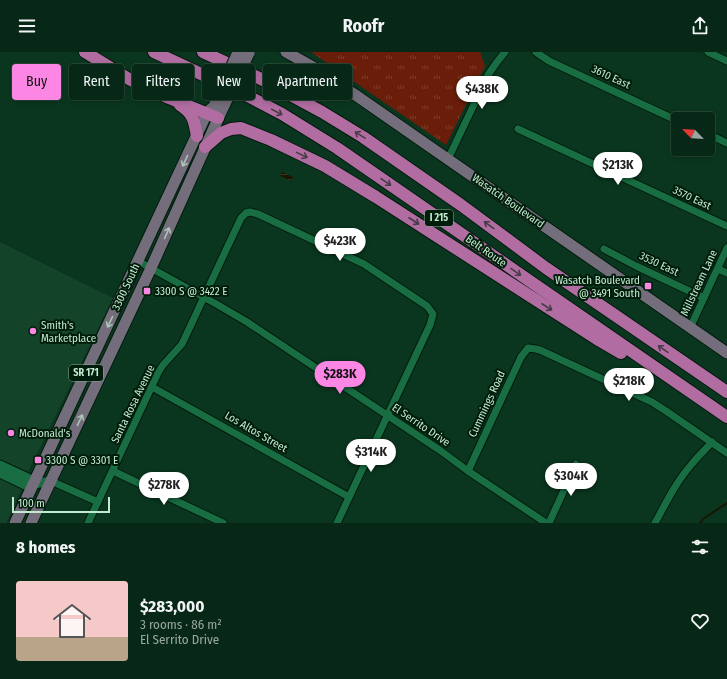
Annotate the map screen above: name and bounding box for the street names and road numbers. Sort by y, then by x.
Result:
street label: 3610 East [590,62,633,92]
street label: Wasatch Boulevard [469,171,547,231]
street label: 3570 East [671,183,714,213]
road number: I 215 [425,210,453,226]
street label: Belt Route [463,232,509,270]
street label: Millstream Lane [678,248,720,318]
street label: 3530 East [637,249,681,279]
street label: 3300 South [109,261,143,313]
street label: Santa Rosa Avenue [108,363,158,445]
road number: SR 171 [69,365,103,381]
street label: Cummings Road [466,369,508,439]
street label: El Serrito Drive [390,401,452,449]
street label: Los Altos Street [222,409,290,455]

